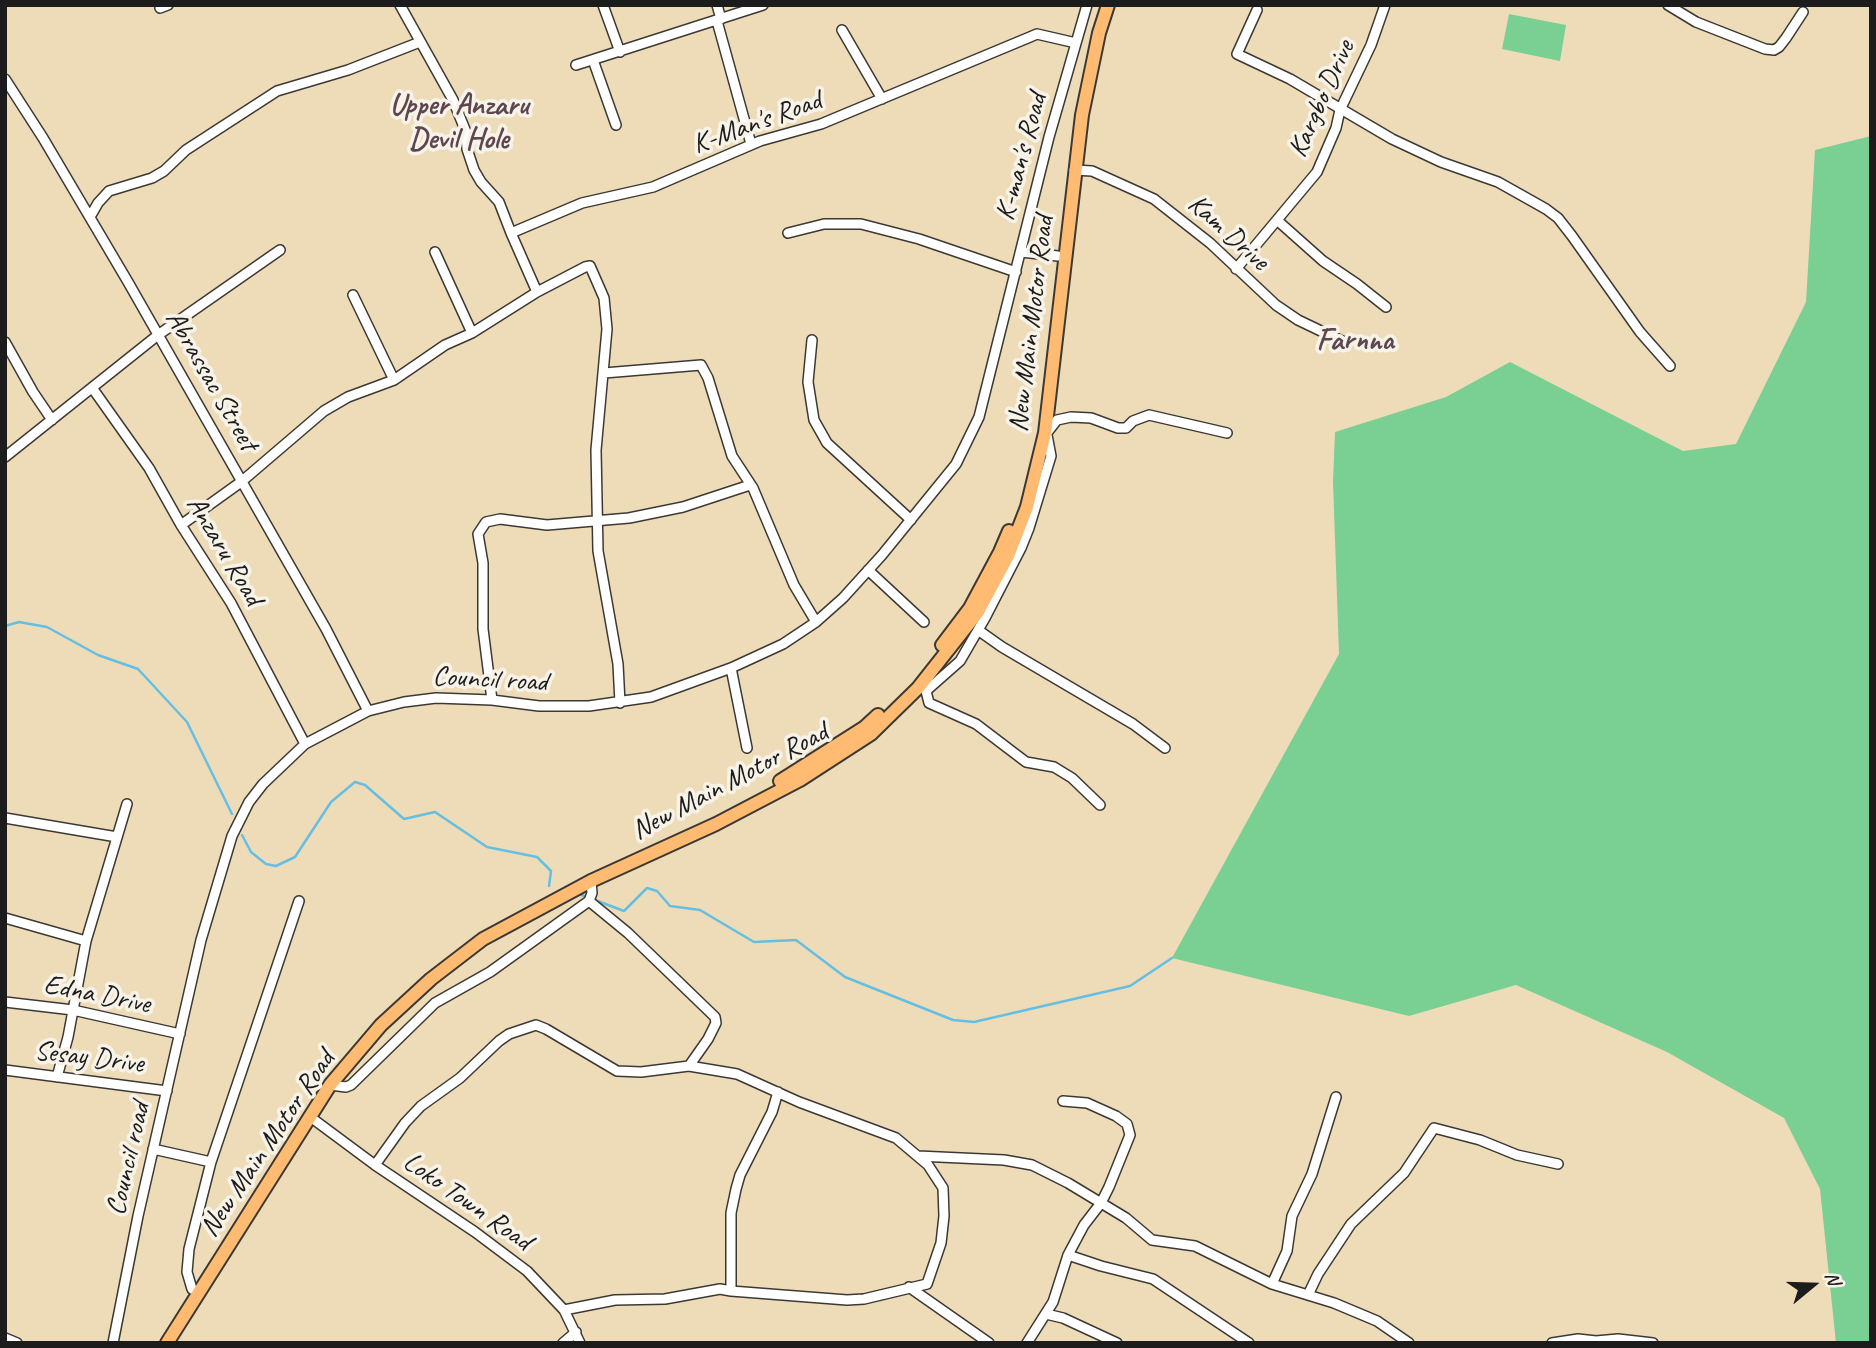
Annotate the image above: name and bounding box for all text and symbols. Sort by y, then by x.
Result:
street label: Kargbo Drive [1281,35,1363,163]
street label: K-Man's Road [688,84,826,162]
district label: Upper Anzaru Devil Hole [389,88,529,158]
street label: K-man's Road [989,90,1055,224]
street label: Kam Drive [1180,188,1276,278]
street label: New Main Motor Road [1002,214,1062,434]
street label: Abrassac Street [157,305,265,457]
district label: Farnna [1316,323,1394,359]
street label: Anzaru Road [178,490,270,612]
street label: Council road [432,660,548,700]
street label: New Main Motor Road [626,716,834,848]
street label: Edna Drive [41,968,153,1022]
street label: Sesay Drive [33,1035,145,1081]
street label: New Main Motor Road [193,1045,343,1243]
street label: Council road [100,1099,158,1219]
street label: Loko Town Road [396,1145,538,1259]
north arrow [1778,1250,1848,1320]
text: N [1820,1269,1846,1288]

